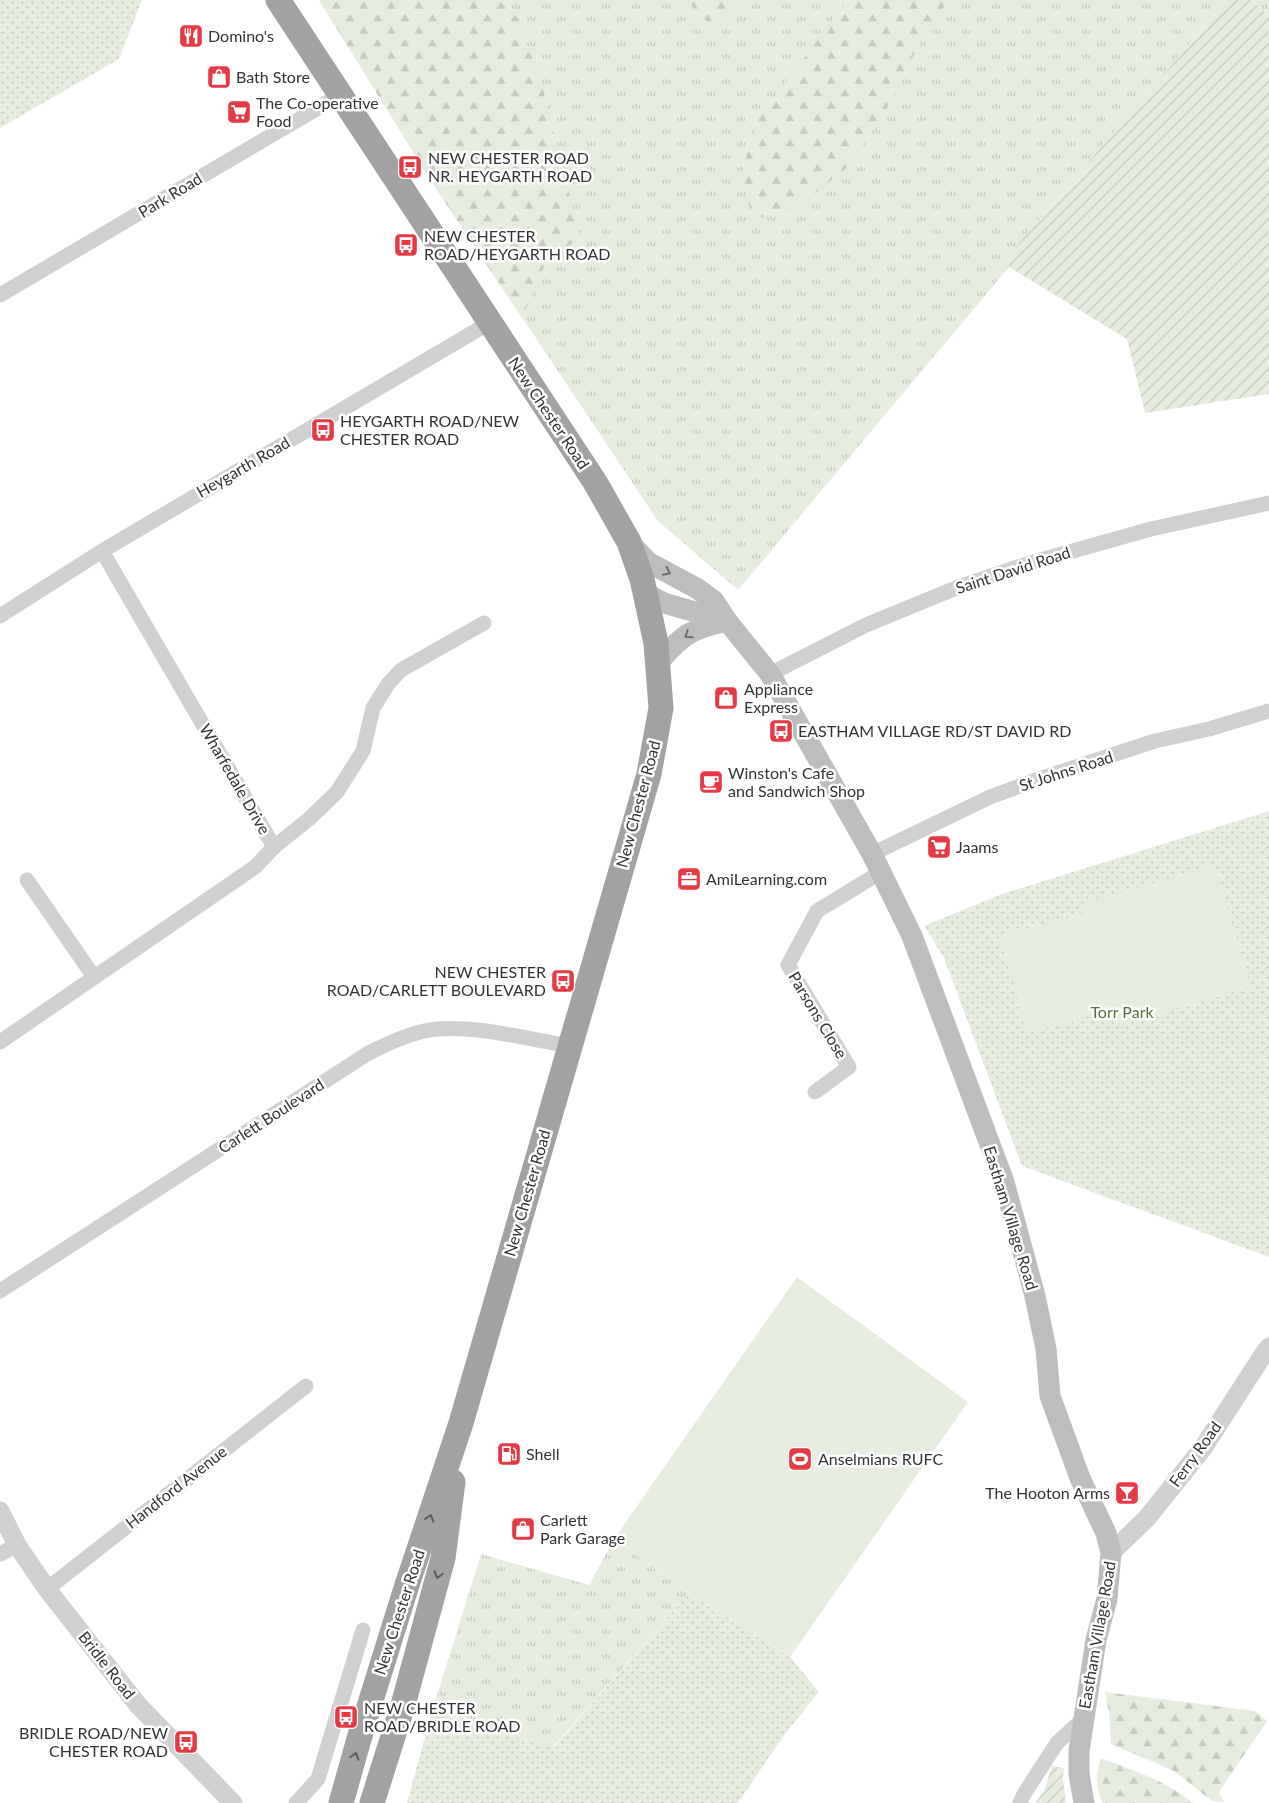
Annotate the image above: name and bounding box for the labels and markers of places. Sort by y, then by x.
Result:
restaurant icon: Domino's [178,23,204,49]
place label: Domino's [208,26,274,45]
shop icon: Bath Store [206,64,232,90]
place label: Bath Store [236,67,310,86]
place label: The Co-operative Food [256,93,379,130]
supermarket icon: The Co-operative Food [226,99,252,125]
place label: NEW CHESTER ROAD NR. HEYGARTH ROAD [428,148,592,185]
bus stop icon: NEW CHESTER ROAD NR. HEYGARTH ROAD [397,154,423,180]
place label: NEW CHESTER ROAD/HEYGARTH ROAD [424,226,611,263]
bus stop icon: NEW CHESTER ROAD/HEYGARTH ROAD [393,232,419,258]
place label: HEYGARTH ROAD/NEW CHESTER ROAD [340,411,520,448]
bus stop icon: HEYGARTH ROAD/NEW CHESTER ROAD [310,417,336,443]
place label: Appliance Express [744,679,813,716]
shop icon: Appliance Express [713,685,739,711]
bus stop icon: EASTHAM VILLAGE RD/ST DAVID RD [768,718,794,744]
place label: EASTHAM VILLAGE RD/ST DAVID RD [798,721,1072,740]
place label: Winston's Cafe and Sandwich Shop [728,763,865,800]
cafe icon: Winston's Cafe and Sandwich Shop [698,769,724,795]
supermarket icon: Jaams [926,834,952,860]
place label: Jaams [956,837,999,856]
office icon: AmiLearning.com [676,866,702,892]
place label: AmiLearning.com [706,869,827,888]
place label: NEW CHESTER ROAD/CARLETT BOULEVARD [327,962,546,999]
bus stop icon: NEW CHESTER ROAD/CARLETT BOULEVARD [550,968,576,994]
fuel station icon: Shell [496,1441,522,1467]
place label: Shell [526,1444,559,1463]
sports icon: Anselmians RUFC [787,1446,813,1472]
place label: Anselmians RUFC [818,1449,943,1468]
bar icon: The Hooton Arms [1114,1480,1140,1506]
place label: The Hooton Arms [985,1483,1110,1502]
place label: Carlett Park Garage [540,1510,625,1547]
shop icon: Carlett Park Garage [510,1516,536,1542]
place label: NEW CHESTER ROAD/BRIDLE ROAD [364,1698,520,1735]
bus stop icon: NEW CHESTER ROAD/BRIDLE ROAD [333,1704,359,1730]
place label: BRIDLE ROAD/NEW CHESTER ROAD [19,1723,168,1760]
bus stop icon: BRIDLE ROAD/NEW CHESTER ROAD [173,1729,199,1755]

